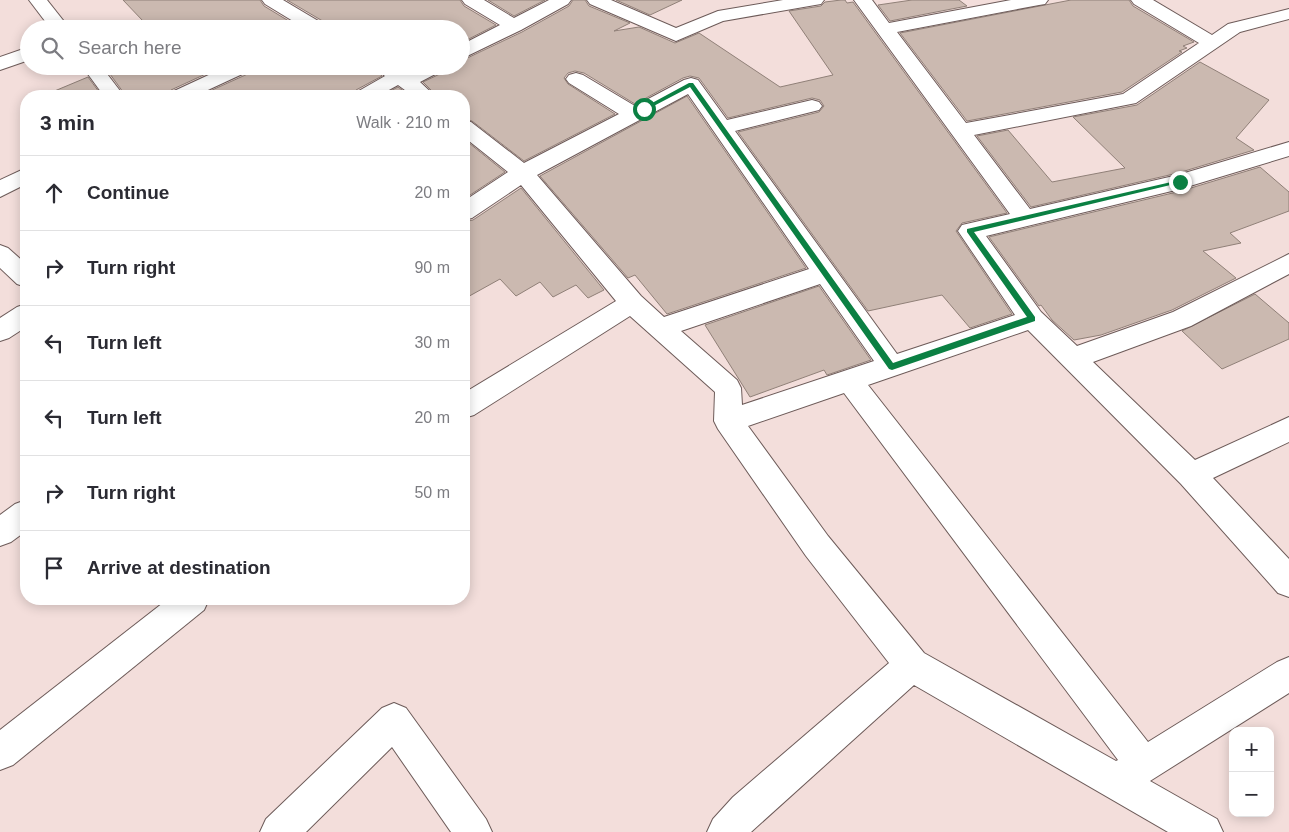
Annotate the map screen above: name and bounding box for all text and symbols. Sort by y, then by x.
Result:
search box [20,20,470,75]
icon: search [38,34,66,62]
text: Search here [78,37,182,58]
route start [633,98,656,121]
text: 3 min [40,111,95,134]
text: Walk · 210 m [356,114,450,131]
route end [1169,171,1192,194]
icon: ahead [40,179,68,207]
text: Continue [87,182,169,203]
text: 20 m [414,184,450,201]
icon: right [40,254,68,282]
text: Turn right [87,257,175,278]
text: 90 m [414,259,450,276]
icon: left [40,329,68,357]
text: Turn left [87,332,162,353]
text: 30 m [414,334,450,351]
icon: left [40,404,68,432]
text: Turn left [87,407,162,428]
text: 20 m [414,409,450,426]
icon: right [40,479,68,507]
text: Turn right [87,482,175,503]
text: 50 m [414,484,450,501]
icon: arrive [40,554,68,582]
text: Arrive at destination [87,557,271,578]
map controls [1229,727,1274,817]
button: + [1229,727,1274,772]
button: − [1229,772,1274,817]

